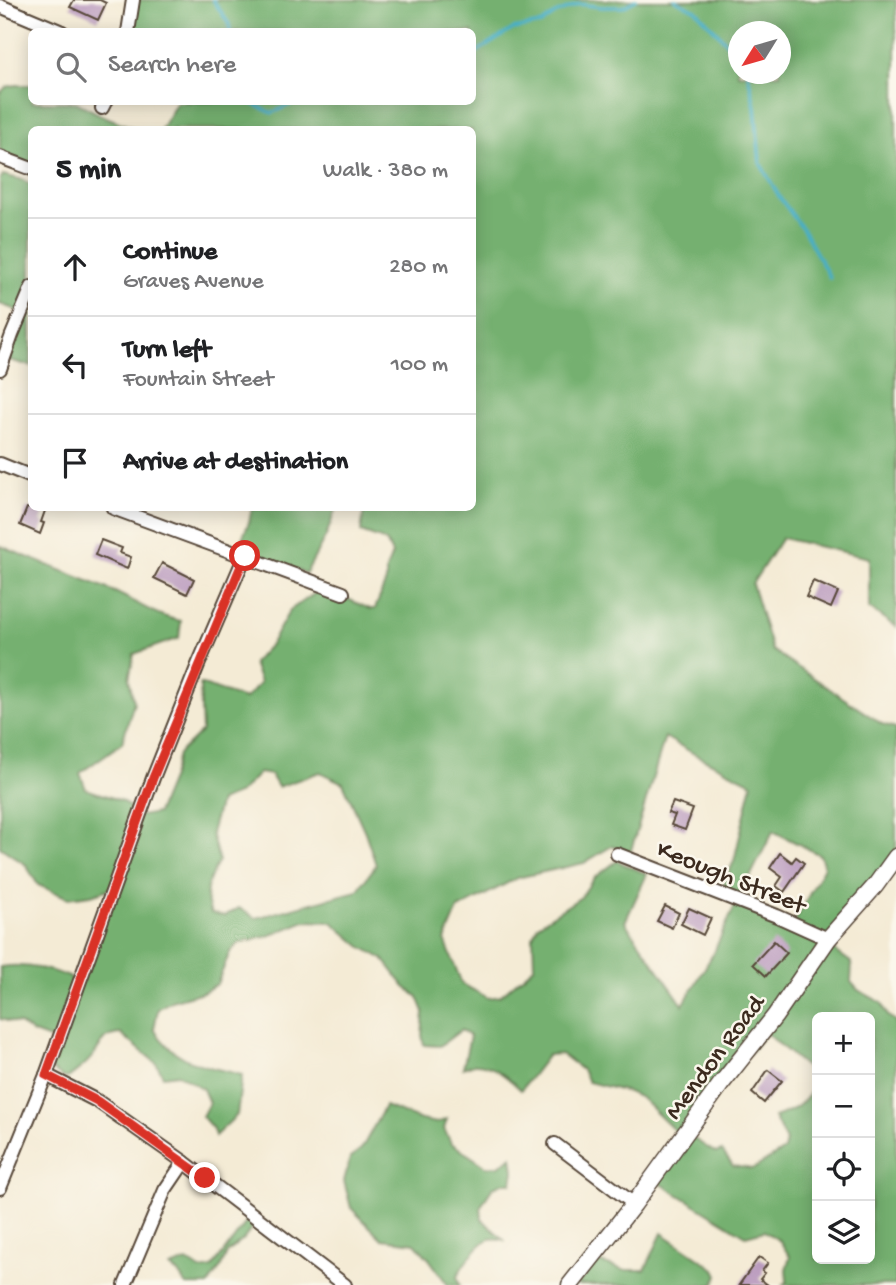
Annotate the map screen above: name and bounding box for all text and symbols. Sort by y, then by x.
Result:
north arrow [728,21,791,84]
search box [28,28,476,105]
icon: search [52,48,90,86]
text: Search here [108,51,236,82]
text: 5 min [56,154,121,189]
text: Walk · 380 m [323,158,448,185]
text: Continue [123,238,217,269]
icon: ahead [56,248,94,286]
text: 280 m [389,254,448,281]
text: Graves Avenue [123,269,264,296]
text: Turn left [123,336,211,367]
icon: left [56,346,94,384]
text: 100 m [391,352,448,379]
text: Fountain Street [123,367,273,394]
icon: arrive [56,444,94,482]
text: Arrive at destination [123,448,348,479]
route start [229,540,260,571]
street label: Keough Street [651,835,811,924]
street label: Mendon Road [660,989,775,1127]
map controls [812,1012,875,1264]
button: + [812,1012,875,1075]
button: − [812,1075,875,1138]
button: locate [812,1138,875,1201]
route end [189,1162,220,1193]
button: layers [812,1201,875,1264]

